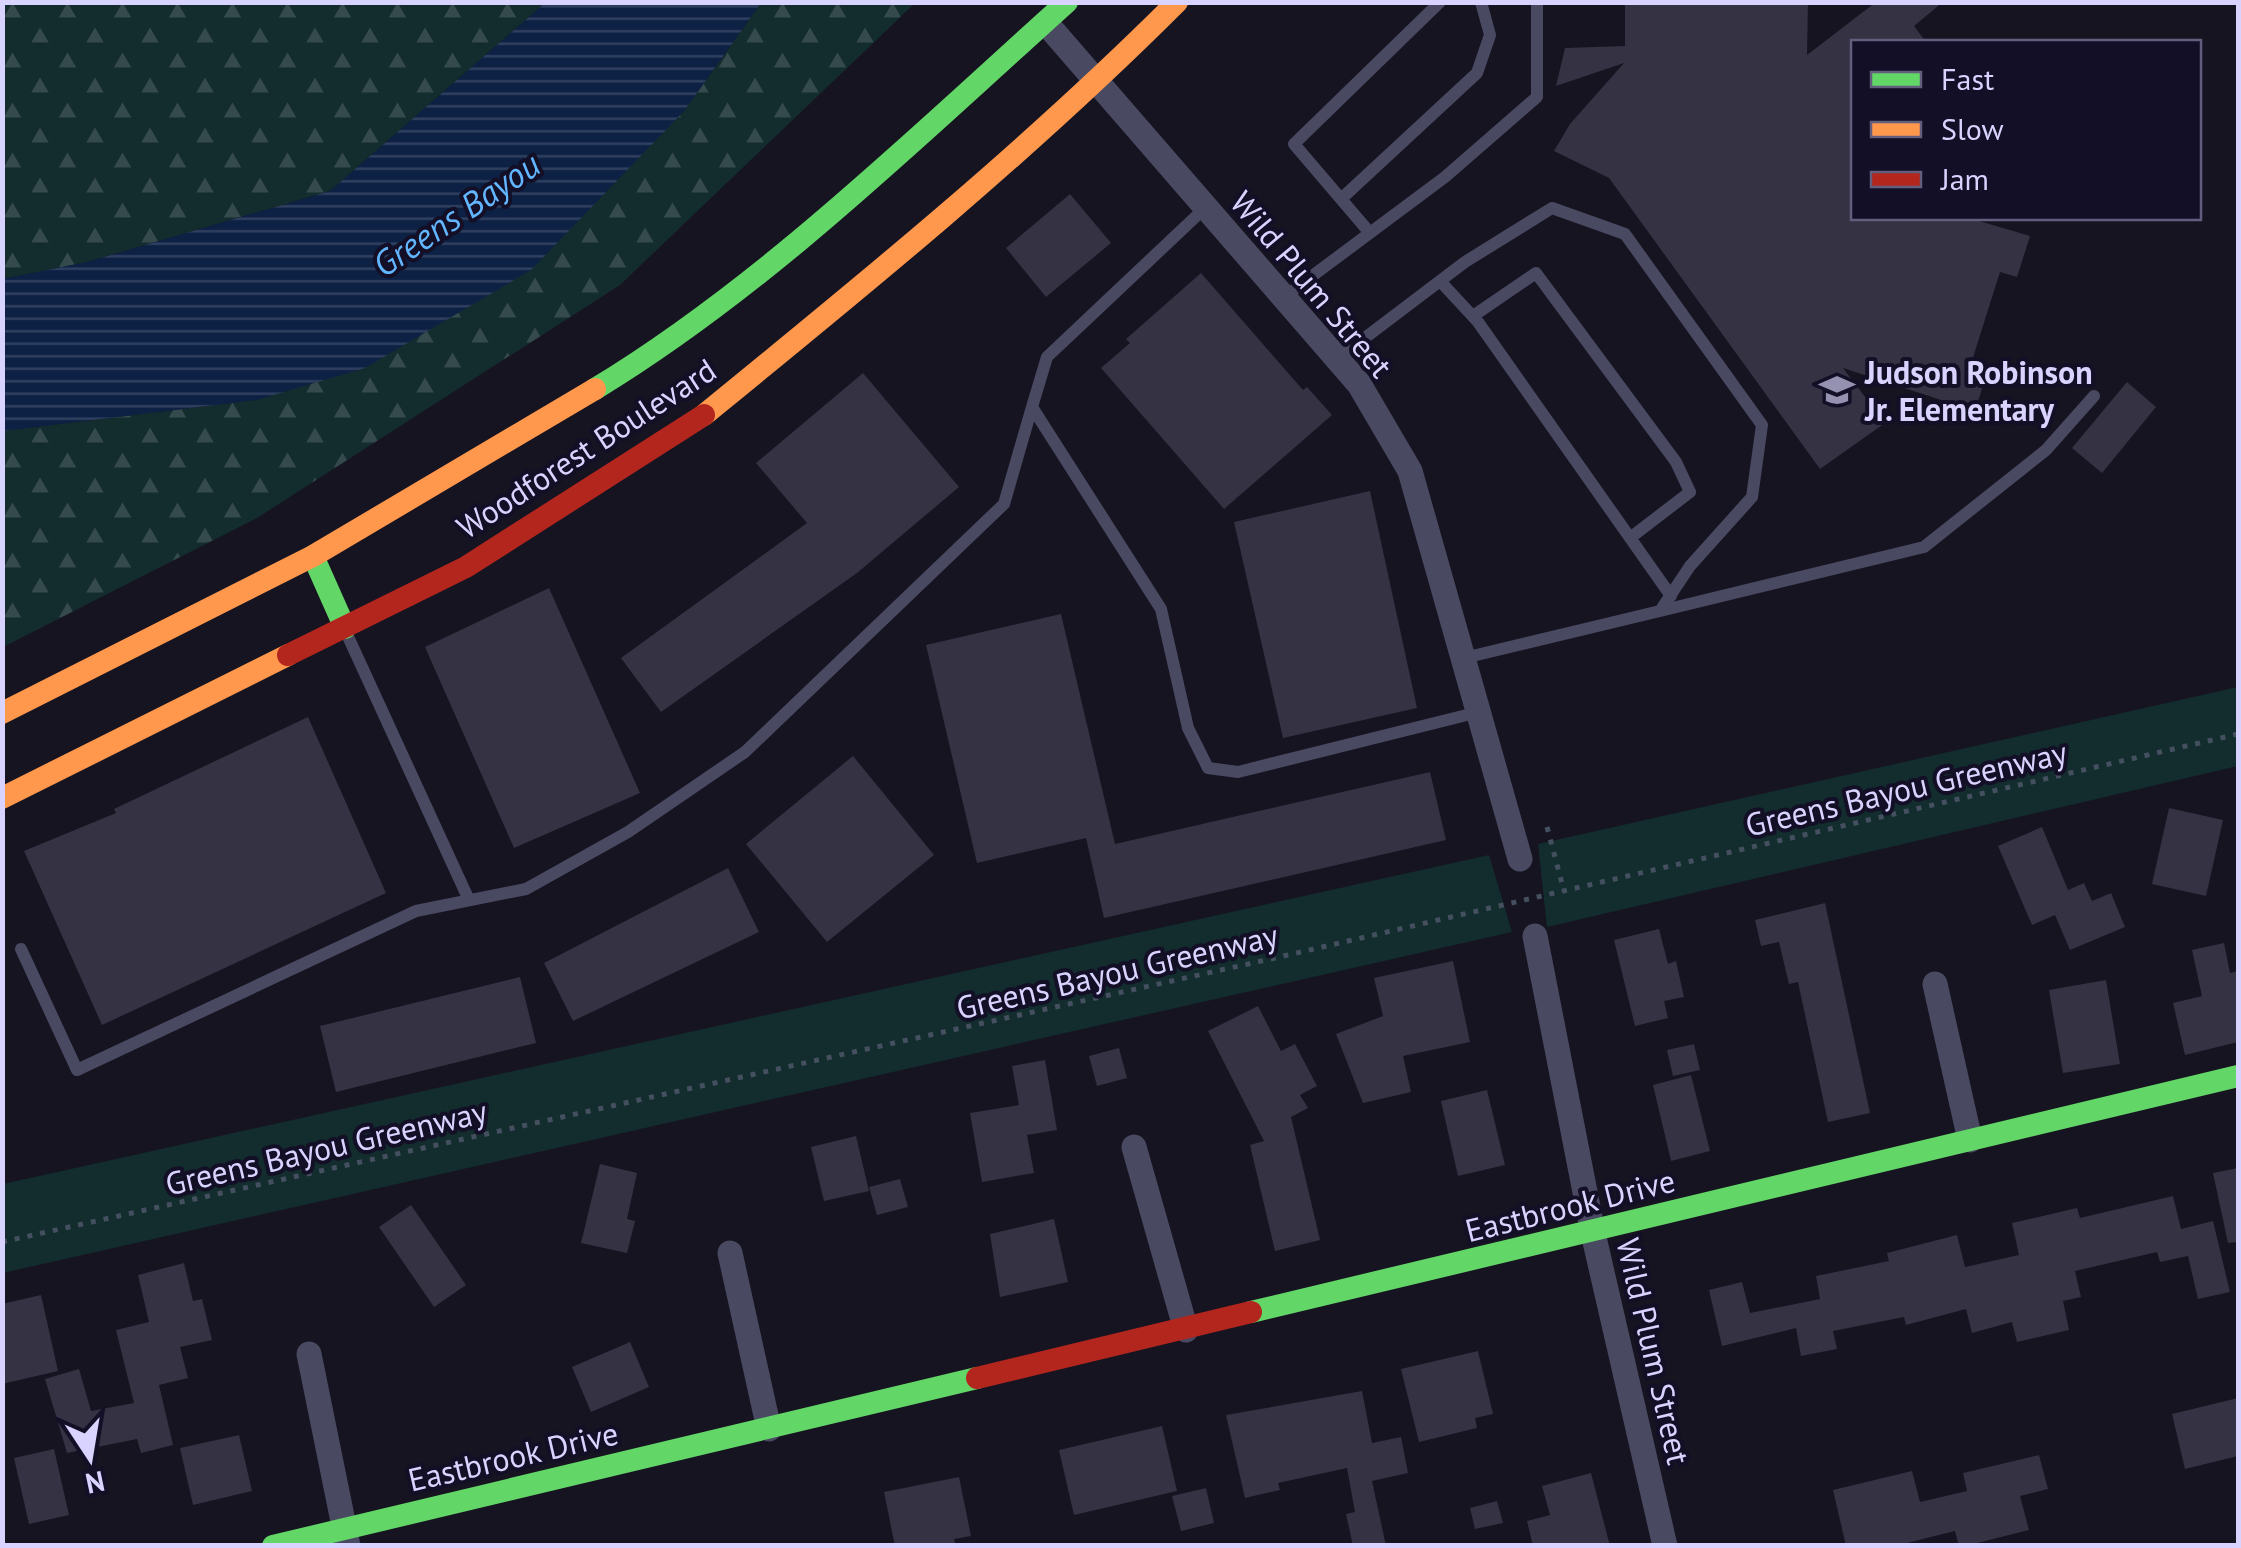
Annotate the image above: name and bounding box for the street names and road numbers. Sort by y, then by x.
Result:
street label: Wild Plum Street [1222,182,1402,386]
street label: Woodforest Boulevard [448,348,724,548]
street label: Greens Bayou Greenway [1741,731,2071,845]
street label: Greens Bayou Greenway [952,914,1282,1028]
street label: Greens Bayou Greenway [161,1090,491,1204]
street label: Eastbrook Drive [1461,1159,1679,1251]
street label: Wild Plum Street [1608,1234,1700,1468]
street label: Eastbrook Drive [404,1411,622,1501]

